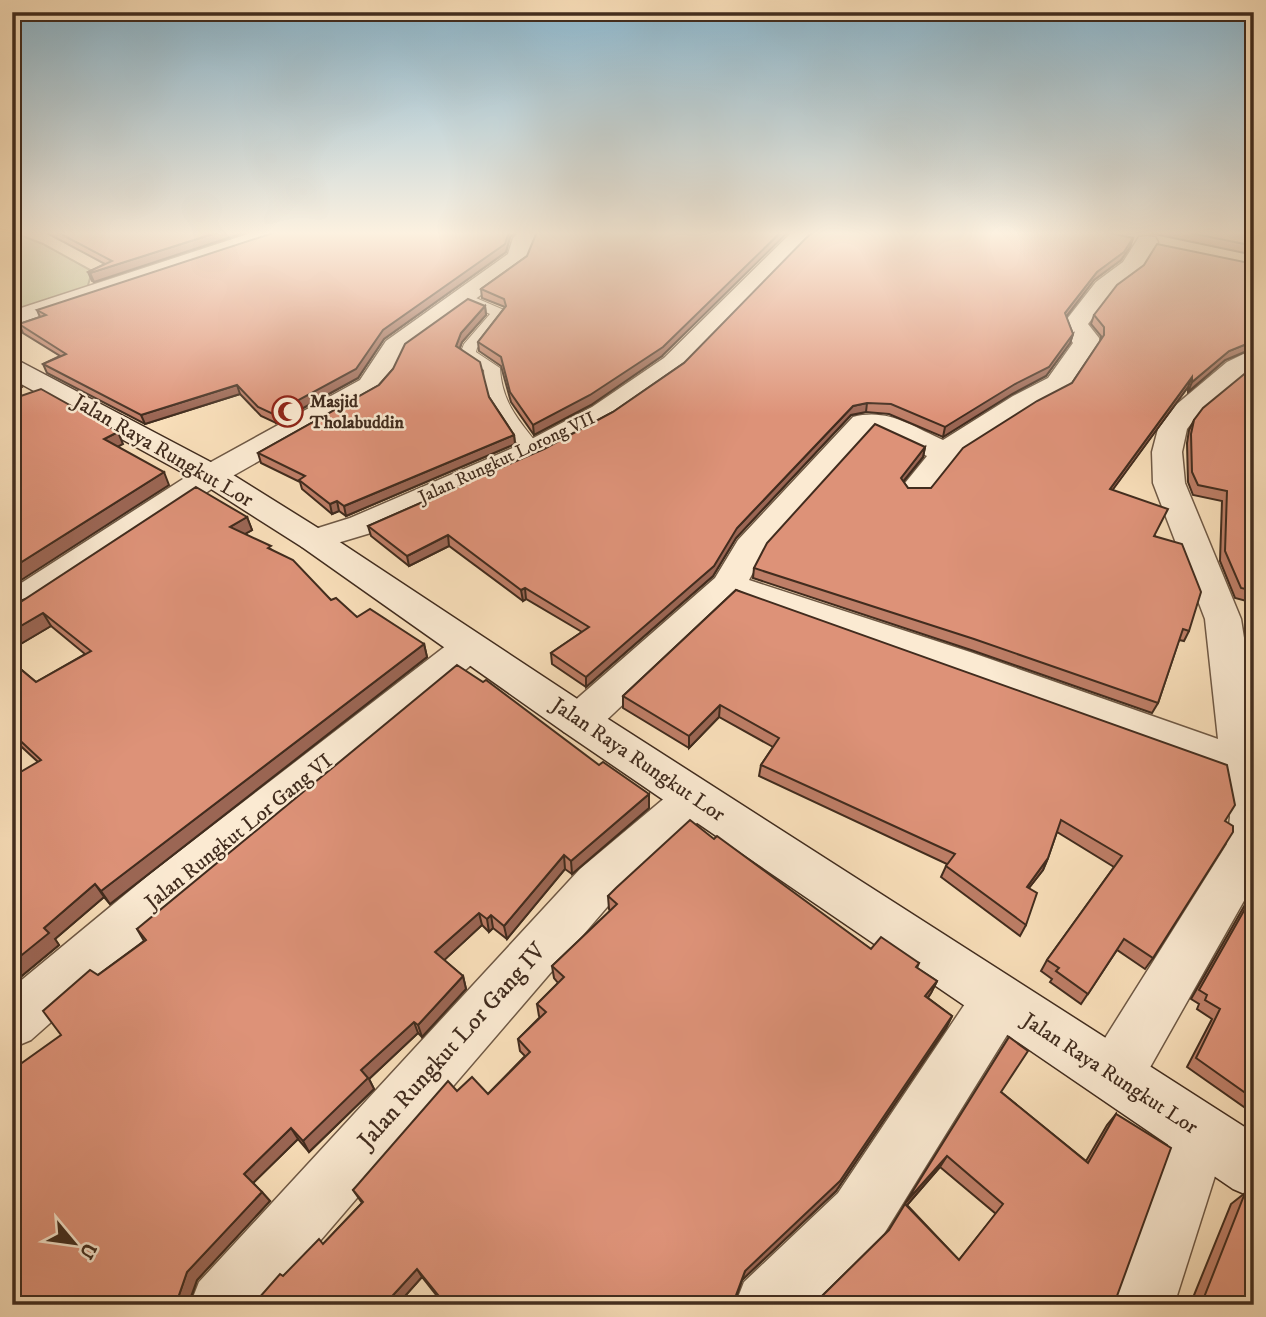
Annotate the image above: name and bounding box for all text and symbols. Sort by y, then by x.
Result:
street label: Jalan Raya Rungkut Lor [67,388,258,513]
place label: Masjid Tholabuddin [309,391,404,434]
mosque icon: Masjid Tholabuddin [270,395,304,429]
street label: Jalan Rungkut Lorong VII [413,407,599,509]
street label: Jalan Raya Rungkut Lor [545,691,730,828]
street label: Jalan Rungkut Lor Gang VI [139,748,338,917]
street label: Jalan Rungkut Lor Gang IV [350,936,553,1157]
street label: Jalan Raya Rungkut Lor [1016,1007,1203,1141]
north arrow [38,1208,108,1278]
text: U [74,1239,101,1263]

